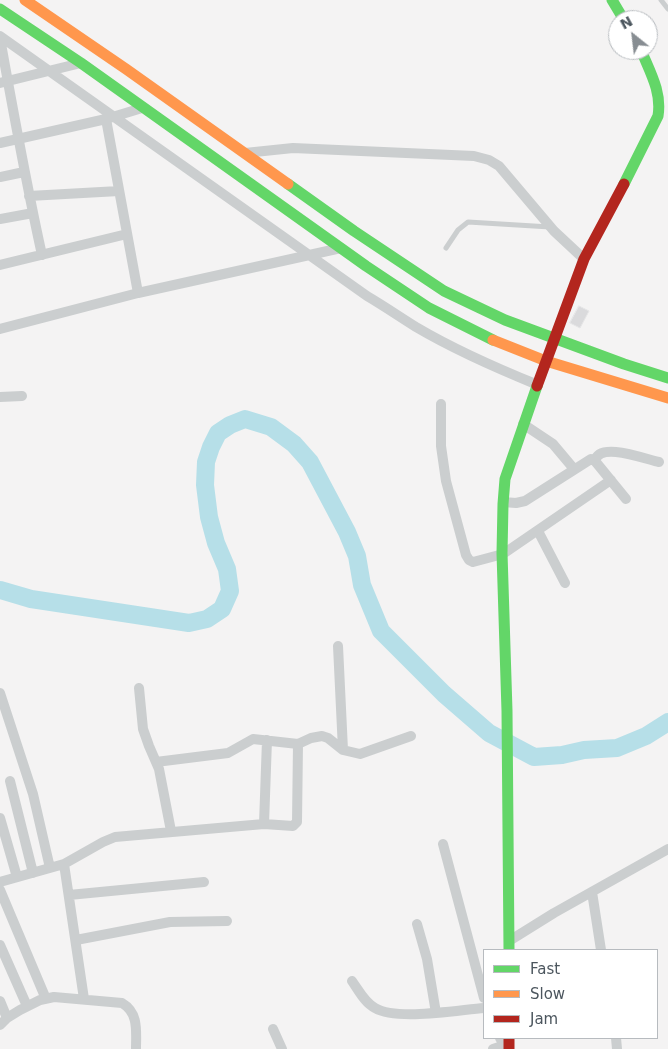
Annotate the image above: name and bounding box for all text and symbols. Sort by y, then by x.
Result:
north arrow [608,10,658,60]
text: N [617,13,635,33]
legend [483,949,658,1039]
text: Fast [530,960,560,978]
text: Slow [530,985,565,1003]
text: Jam [530,1010,558,1028]

